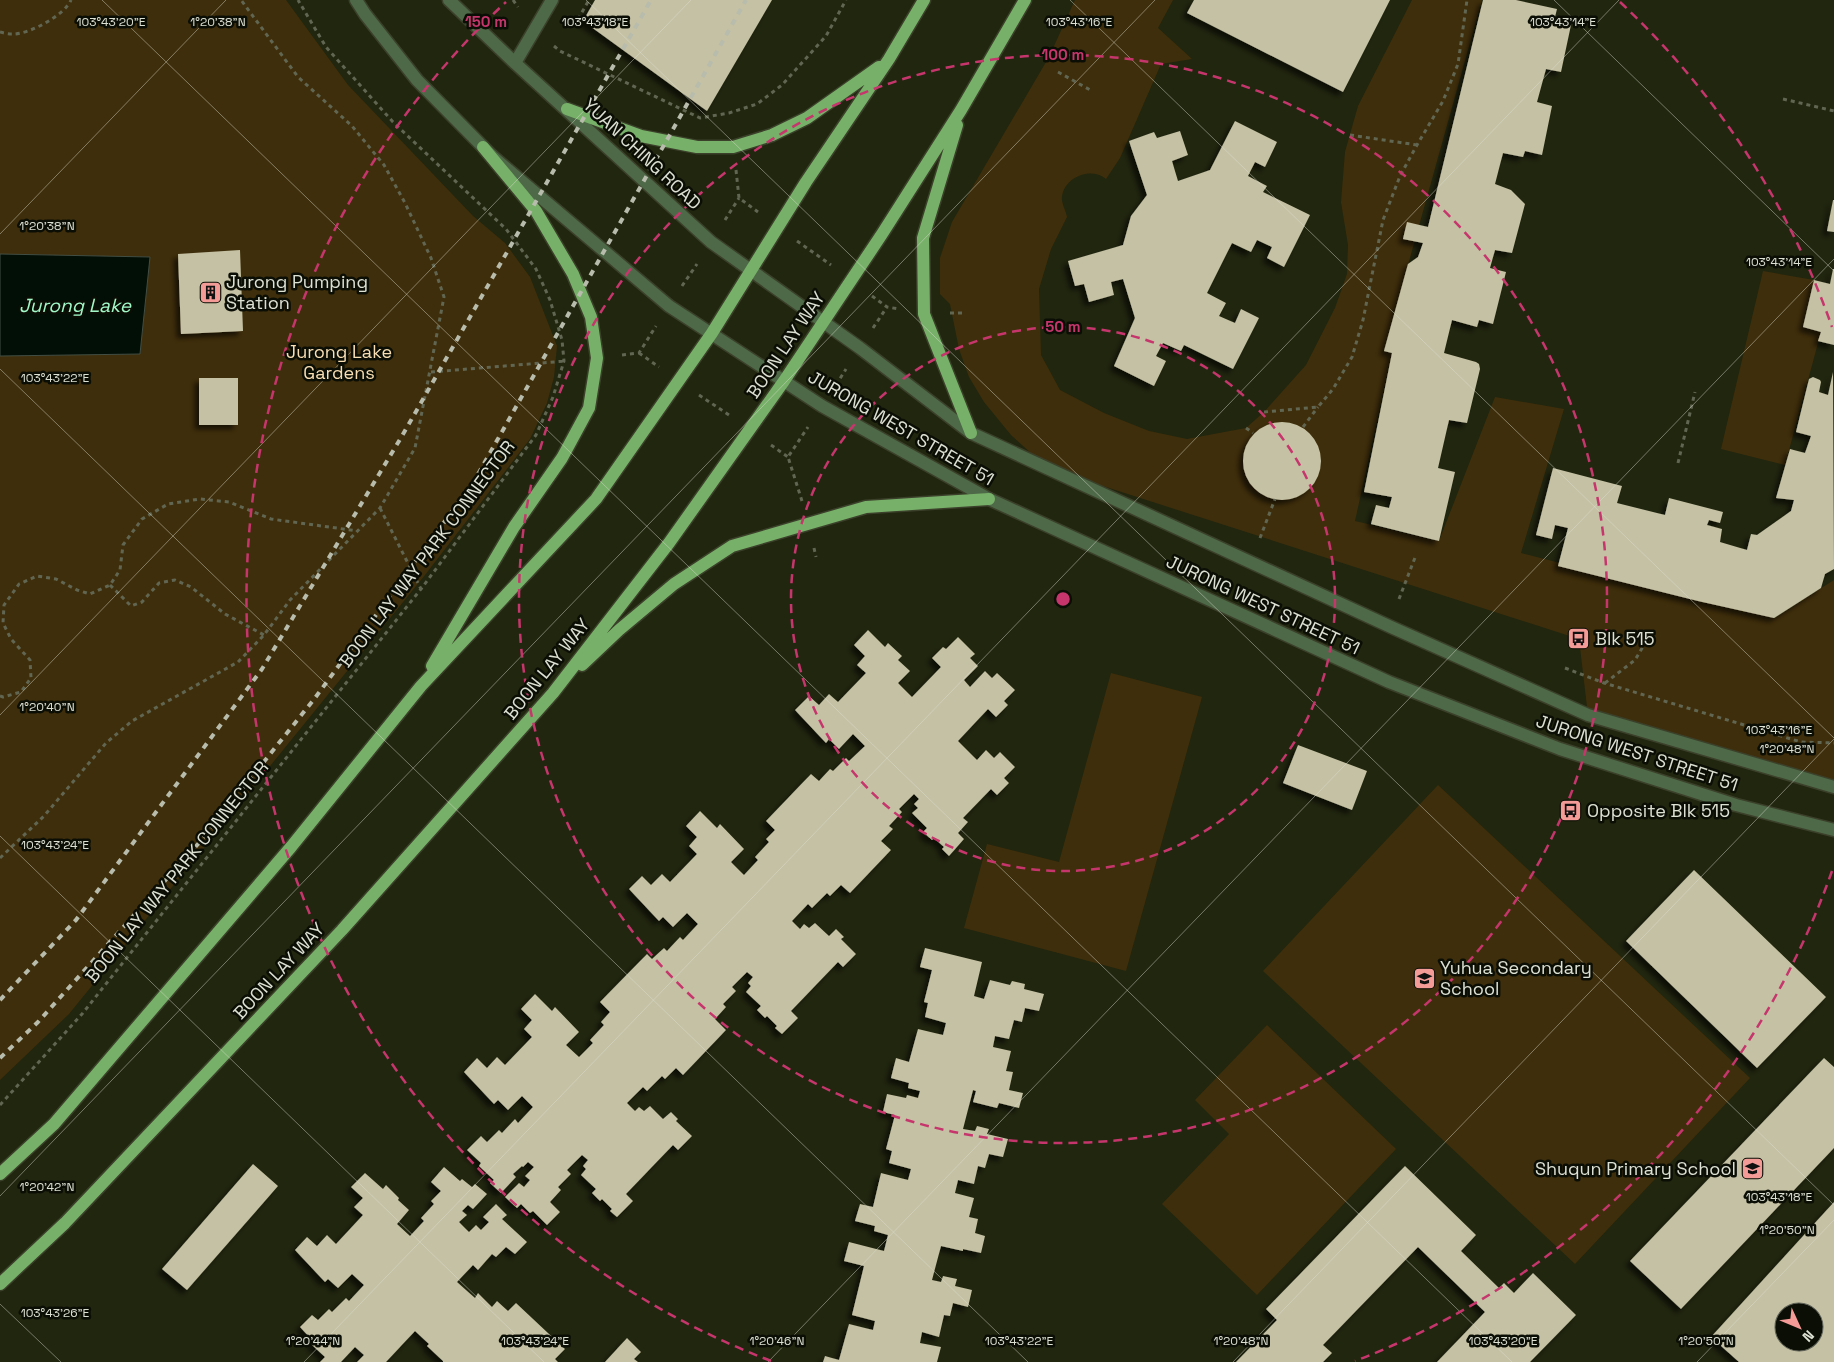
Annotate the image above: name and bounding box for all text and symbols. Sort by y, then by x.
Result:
text: 150 m [465,12,507,31]
text: 103°43'20"E [76,14,146,30]
text: 1°20'38"N [190,14,246,30]
text: 103°43'18"E [562,14,629,30]
text: 103°43'16"E [1046,14,1112,30]
text: 103°43'14"E [1530,14,1596,30]
text: 100 m [1042,45,1084,64]
street label: YUAN CHING ROAD [578,93,706,214]
text: 1°20'38"N [19,218,75,234]
text: 103°43'14"E [1746,254,1812,270]
place label: Jurong Pumping Station [226,270,368,314]
building icon: Jurong Pumping Station [198,280,222,304]
street label: BOON LAY WAY [741,287,830,402]
water label: Jurong Lake [19,293,132,318]
text: 50 m [1045,317,1081,336]
park label: Jurong Lake Gardens [286,340,392,384]
street label: JURONG WEST STREET 51 [804,365,998,490]
text: 103°43'22"E [21,370,90,386]
street label: BOON LAY WAY PARK CONNECTOR [334,436,520,672]
street label: JURONG WEST STREET 51 [1163,550,1364,660]
centre of rings [1054,590,1072,608]
street label: BOON LAY WAY [499,613,595,724]
bus stop icon: Blk 515 [1567,627,1591,651]
place label: Blk 515 [1595,627,1654,650]
text: 1°20'40"N [19,699,75,715]
street label: JURONG WEST STREET 51 [1533,709,1741,796]
text: 103°43'16"E [1746,722,1812,738]
text: 1°20'48"N [1759,741,1815,757]
street label: BOON LAY WAY PARK CONNECTOR [80,756,273,987]
bus stop icon: Opposite Blk 515 [1559,799,1583,823]
place label: Opposite Blk 515 [1587,799,1730,822]
text: 103°43'24"E [21,837,89,853]
street label: BOON LAY WAY [228,918,329,1024]
place label: Yuhua Secondary School [1440,956,1592,1000]
school or university icon: Yuhua Secondary School [1412,966,1436,990]
place label: Shuqun Primary School [1535,1157,1736,1180]
school or university icon: Shuqun Primary School [1740,1157,1764,1181]
text: 1°20'42"N [20,1179,74,1195]
text: 103°43'18"E [1746,1189,1813,1205]
text: 1°20'50"N [1759,1222,1815,1238]
north arrow [1774,1302,1824,1352]
text: 103°43'26"E [21,1305,90,1321]
text: N [1799,1326,1818,1346]
text: 1°20'44"N [286,1333,340,1349]
text: 103°43'24"E [501,1333,569,1349]
text: 1°20'46"N [750,1333,804,1349]
text: 103°43'22"E [985,1333,1054,1349]
text: 1°20'48"N [1213,1333,1269,1349]
text: 103°43'20"E [1468,1333,1538,1349]
text: 1°20'50"N [1678,1333,1734,1349]

